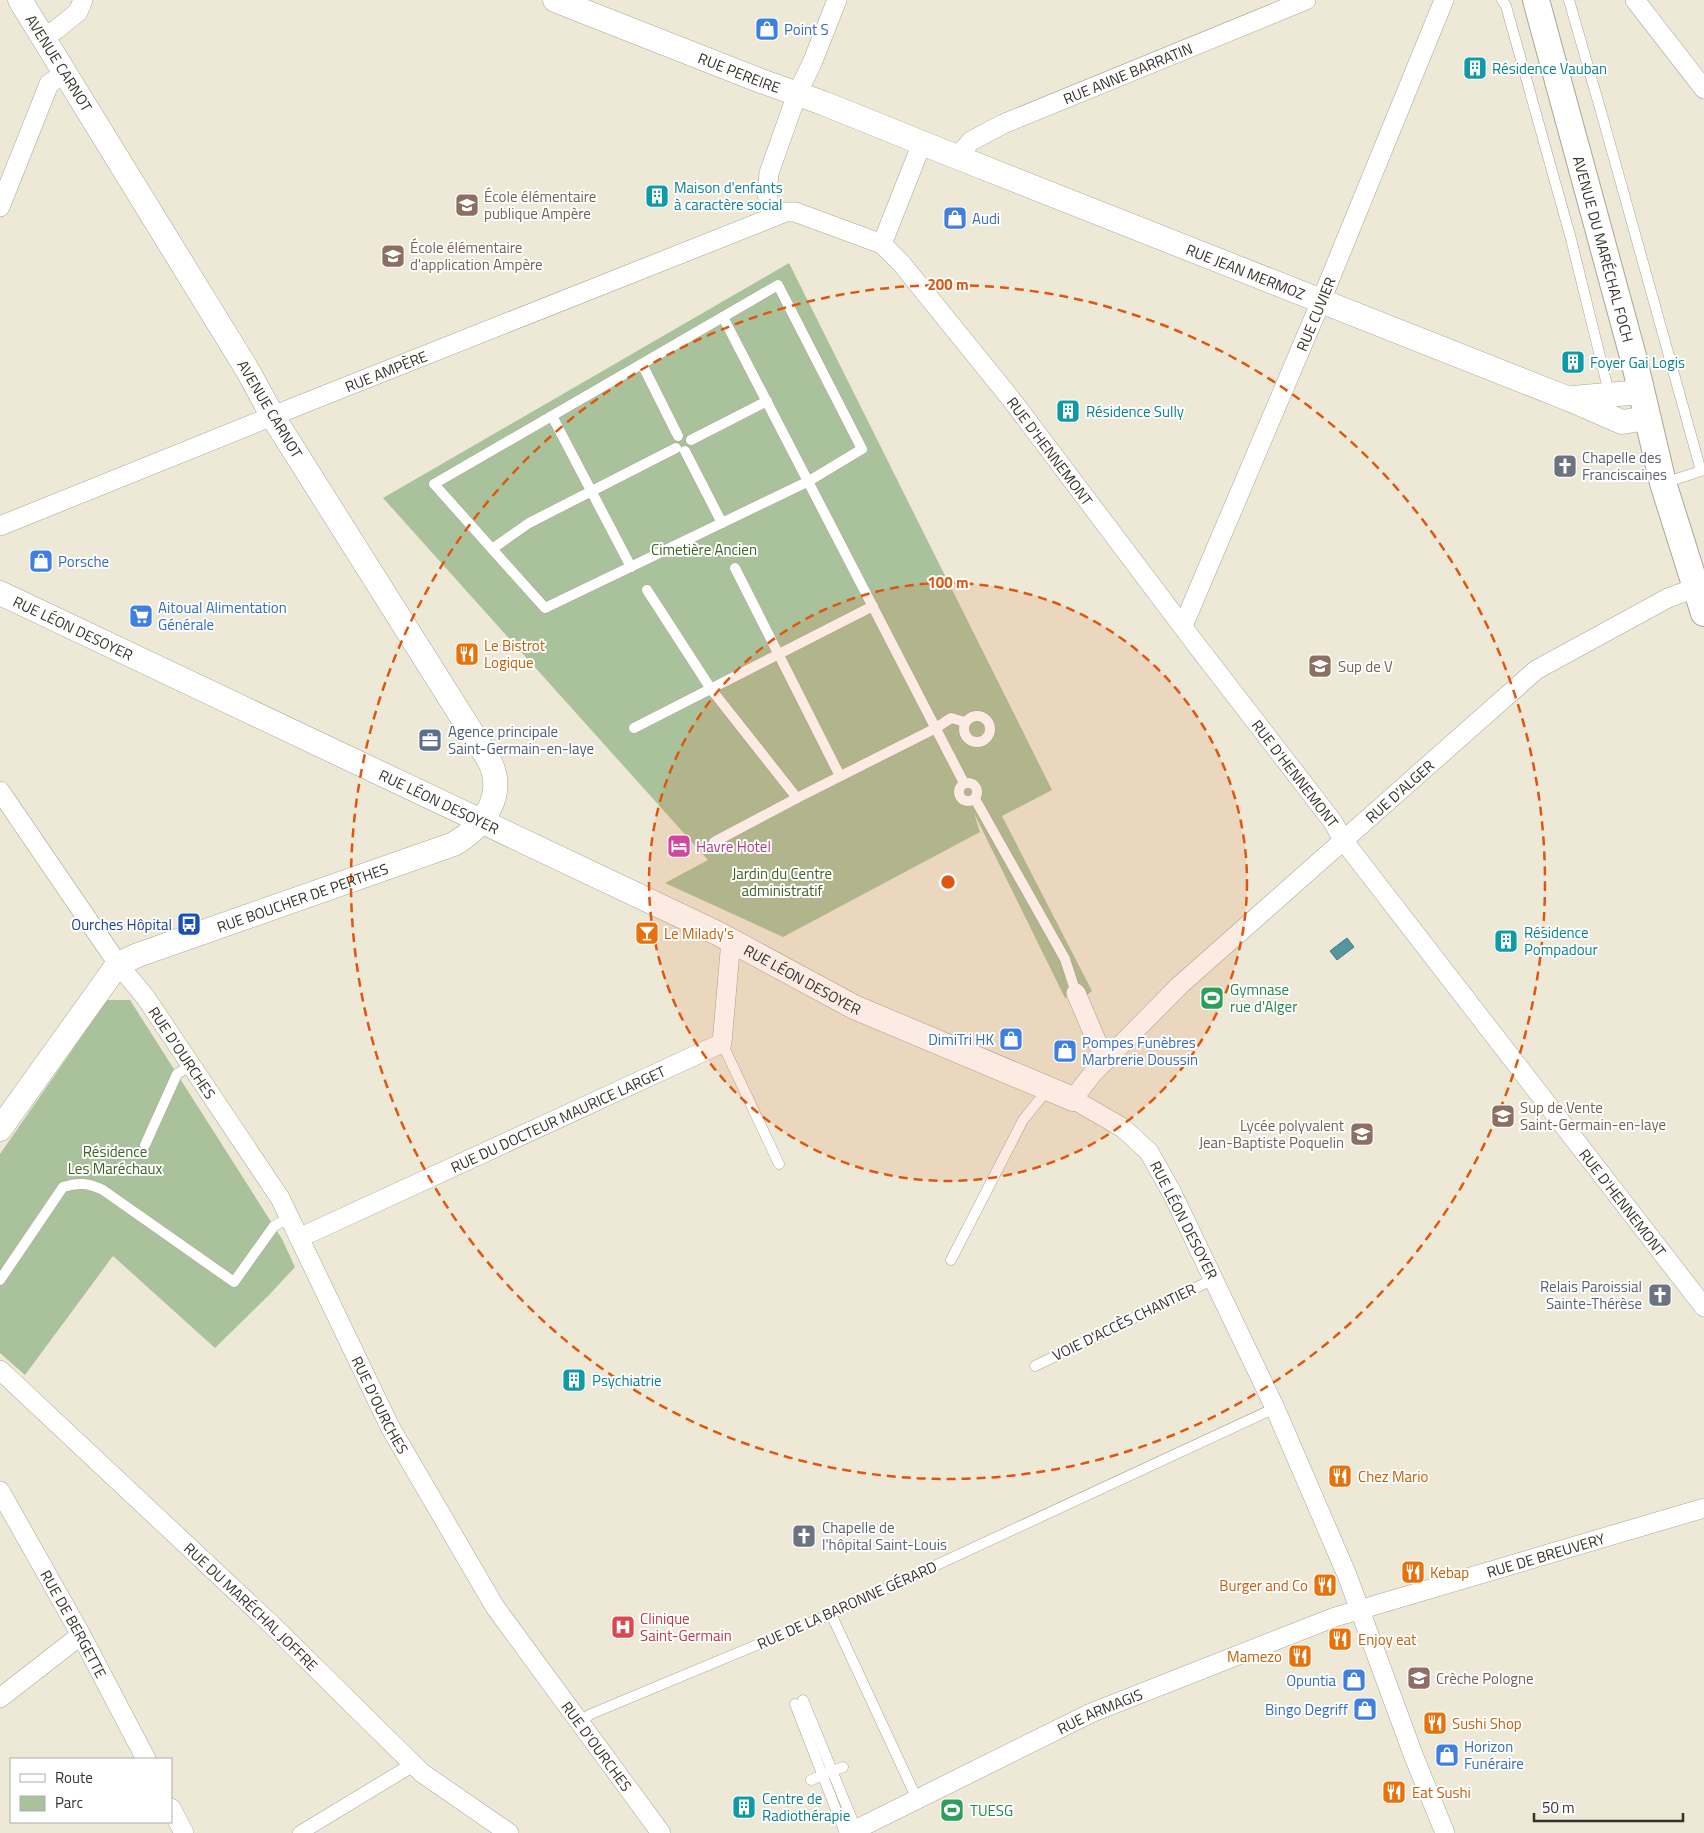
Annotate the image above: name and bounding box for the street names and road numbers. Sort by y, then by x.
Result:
street label: AVENUE CARNOT [20,10,98,116]
street label: RUE ANNE BARRATIN [1059,36,1196,110]
street label: RUE PEREIRE [695,46,784,98]
street label: AVENUE DU MARÉCHAL FOCH [1567,153,1640,345]
street label: RUE JEAN MERMOZ [1183,237,1309,305]
street label: RUE CUVIER [1290,273,1341,355]
street label: RUE AMPÈRE [341,344,431,398]
street label: AVENUE CARNOT [232,356,308,463]
street label: RUE D'HENNEMONT [1002,392,1099,510]
street label: RUE LÉON DESOYER [9,589,137,666]
street label: RUE D'HENNEMONT [1246,714,1345,832]
street label: RUE D'ALGER [1360,754,1439,828]
street label: RUE LÉON DESOYER [375,763,503,840]
street label: RUE BOUCHER DE PERTHES [213,856,391,938]
street label: RUE LÉON DESOYER [740,938,865,1020]
street label: RUE D'OURCHES [143,1002,222,1103]
street label: RUE DU DOCTEUR MAURICE LARGET [447,1059,669,1178]
street label: RUE D'HENNEMONT [1574,1143,1672,1261]
street label: RUE LÉON DESOYER [1144,1157,1224,1283]
street label: VOIE D'ACCÈS CHANTIER [1048,1277,1200,1367]
street label: RUE D'OURCHES [346,1352,415,1458]
street label: RUE DE BREUVERY [1484,1526,1608,1583]
street label: RUE DU MARÉCHAL JOFFRE [179,1537,323,1676]
street label: RUE DE LA BARONNE GÉRARD [753,1555,941,1655]
street label: RUE DE BERGETTE [35,1565,113,1682]
street label: RUE ARMAGIS [1053,1682,1146,1740]
street label: RUE D'OURCHES [556,1696,638,1796]

